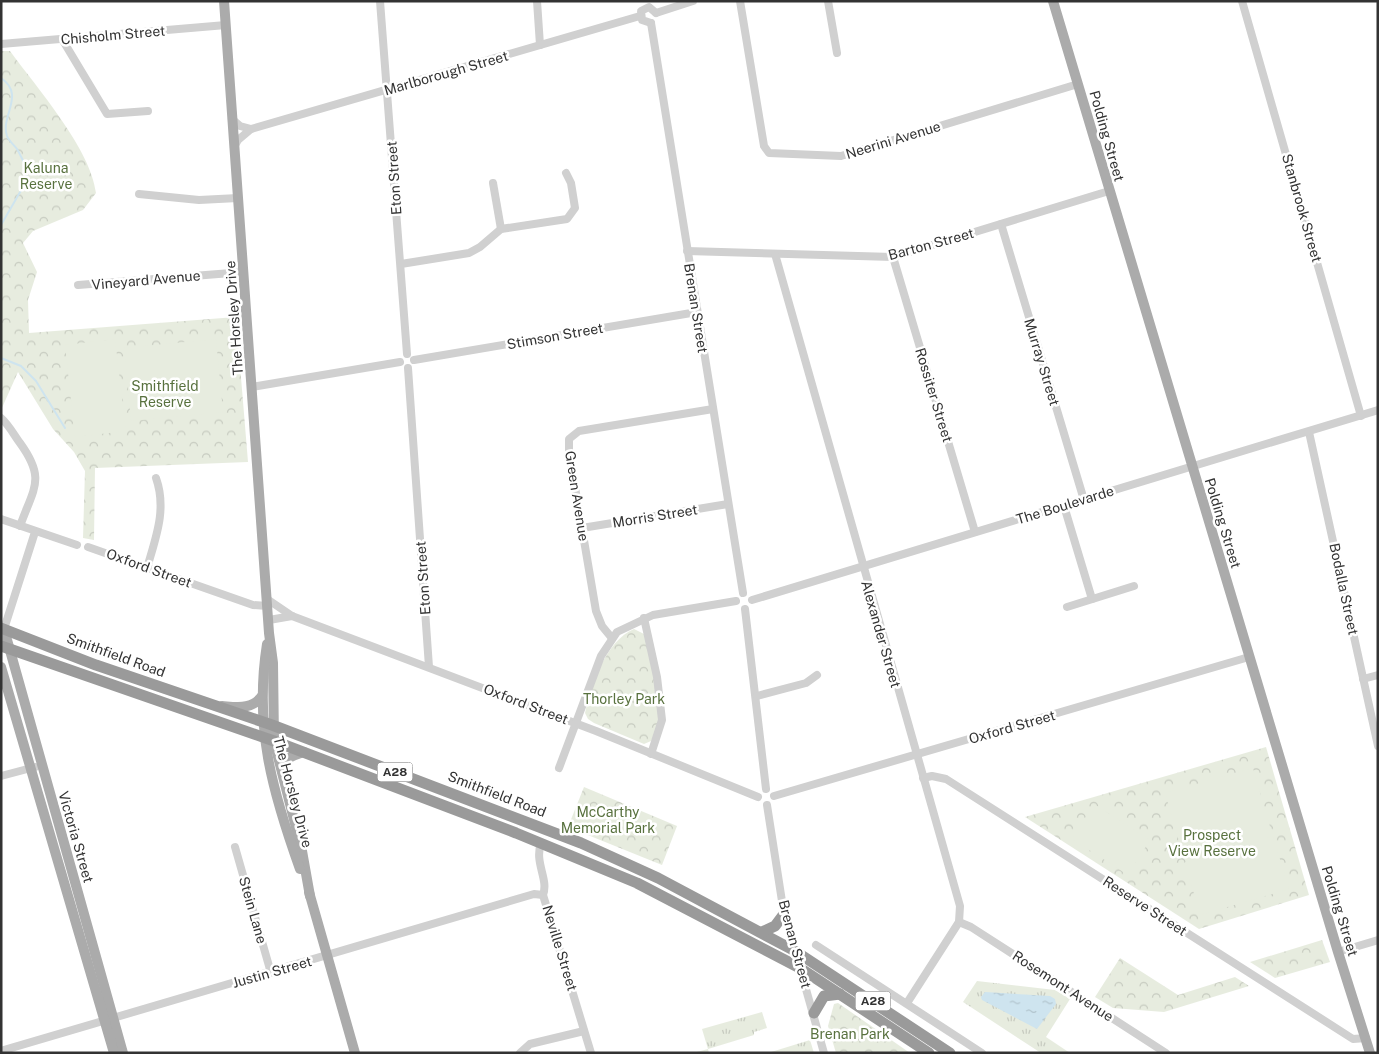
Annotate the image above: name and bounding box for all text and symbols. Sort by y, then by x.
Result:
street label: Chisholm Street [60,22,166,48]
street label: Marlborough Street [382,48,510,98]
street label: Polding Street [1086,89,1128,183]
street label: Neerini Avenue [844,118,942,162]
street label: Eton Street [383,141,405,215]
street label: Stanbrook Street [1279,152,1325,264]
park label: Kaluna Reserve [20,160,72,192]
street label: Barton Street [886,225,976,263]
street label: The Horsley Drive [222,260,246,376]
street label: Brenan Street [681,262,711,354]
street label: Vineyard Avenue [91,267,201,293]
street label: Murray Street [1021,316,1063,408]
street label: Stimson Street [506,320,604,352]
street label: Rossiter Street [912,346,956,444]
park label: Smithfield Reserve [131,378,199,410]
street label: Green Avenue [562,450,592,542]
street label: Polding Street [1202,476,1244,570]
street label: The Boulevarde [1014,483,1116,527]
street label: Morris Street [611,501,699,531]
street label: Eton Street [412,541,434,615]
street label: Bodalla Street [1326,542,1362,636]
street label: Oxford Street [104,545,194,591]
street label: Alexander Street [858,579,904,689]
street label: Smithfield Road [64,630,168,680]
street label: Oxford Street [481,681,571,727]
park label: Thorley Park [583,691,665,707]
street label: Oxford Street [967,707,1057,747]
street label: The Horsley Drive [270,735,316,850]
road number: A28 [378,762,412,782]
street label: Smithfield Road [446,768,548,820]
street label: Victoria Street [55,789,97,885]
park label: McCarthy Memorial Park [561,804,655,836]
park label: Prospect View Reserve [1168,827,1256,859]
street label: Polding Street [1319,864,1361,958]
street label: Reserve Street [1100,873,1190,939]
street label: Stein Lane [236,875,270,945]
street label: Brenan Street [776,898,814,990]
street label: Neville Street [539,903,581,993]
street label: Rosemont Avenue [1010,947,1116,1025]
street label: Justin Street [230,953,314,991]
road number: A28 [856,991,890,1010]
park label: Brenan Park [810,1026,890,1042]

